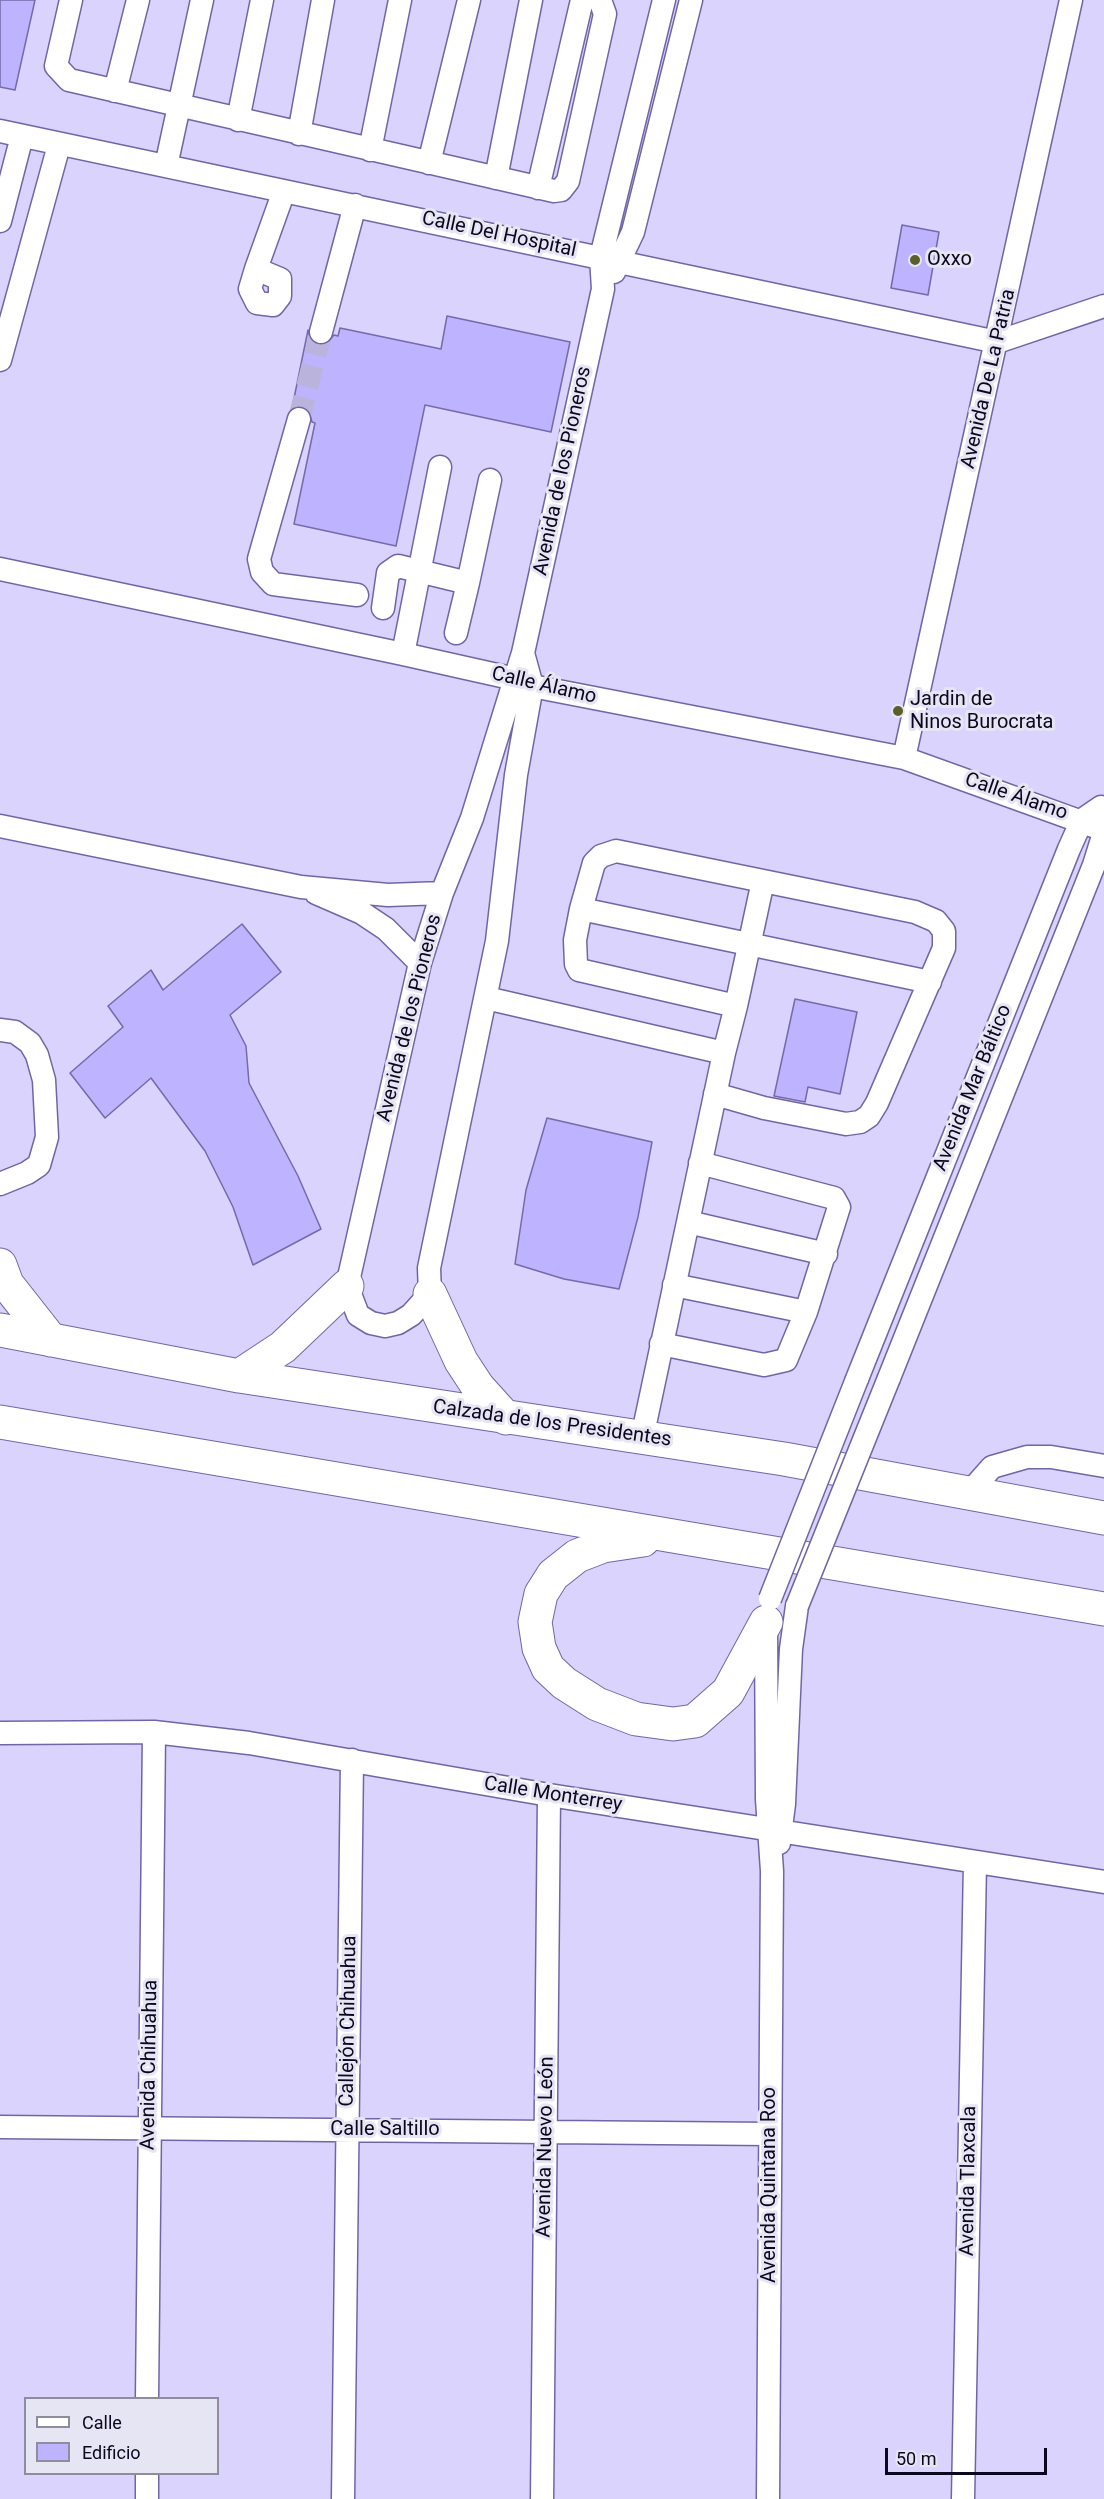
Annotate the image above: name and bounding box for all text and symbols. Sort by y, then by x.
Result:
street label: Calle Del Hospital [420,207,578,263]
place label: Oxxo [927,248,972,272]
marker: Oxxo [908,253,922,267]
street label: Avenida De La Patria [957,287,1021,471]
street label: Avenida de los Pioneros [529,364,597,578]
street label: Calle Álamo [489,662,599,710]
place label: Jardin de Ninos Burocrata [910,688,1053,735]
marker: Jardin de Ninos Burocrata [891,704,905,718]
street label: Calle Álamo [962,768,1070,826]
street label: Avenida de los Pioneros [373,912,447,1124]
street label: Avenida Mar Báltico [929,1001,1017,1175]
street label: Calzada de los Presidentes [431,1395,673,1453]
street label: Calle Monterrey [482,1772,624,1818]
street label: Callejón Chihuahua [336,1935,362,2107]
street label: Avenida Chihuahua [137,1980,163,2150]
street label: Avenida Nuevo León [532,2056,560,2238]
street label: Avenida Quintana Roo [758,2087,782,2283]
street label: Avenida Tlaxcala [956,2106,982,2256]
street label: Calle Saltillo [330,2118,440,2142]
legend [24,2397,219,2475]
text: Calle [82,2412,122,2433]
scale bar [888,2436,1050,2474]
text: Edificio [82,2442,141,2463]
text: 50 m [896,2448,936,2469]

